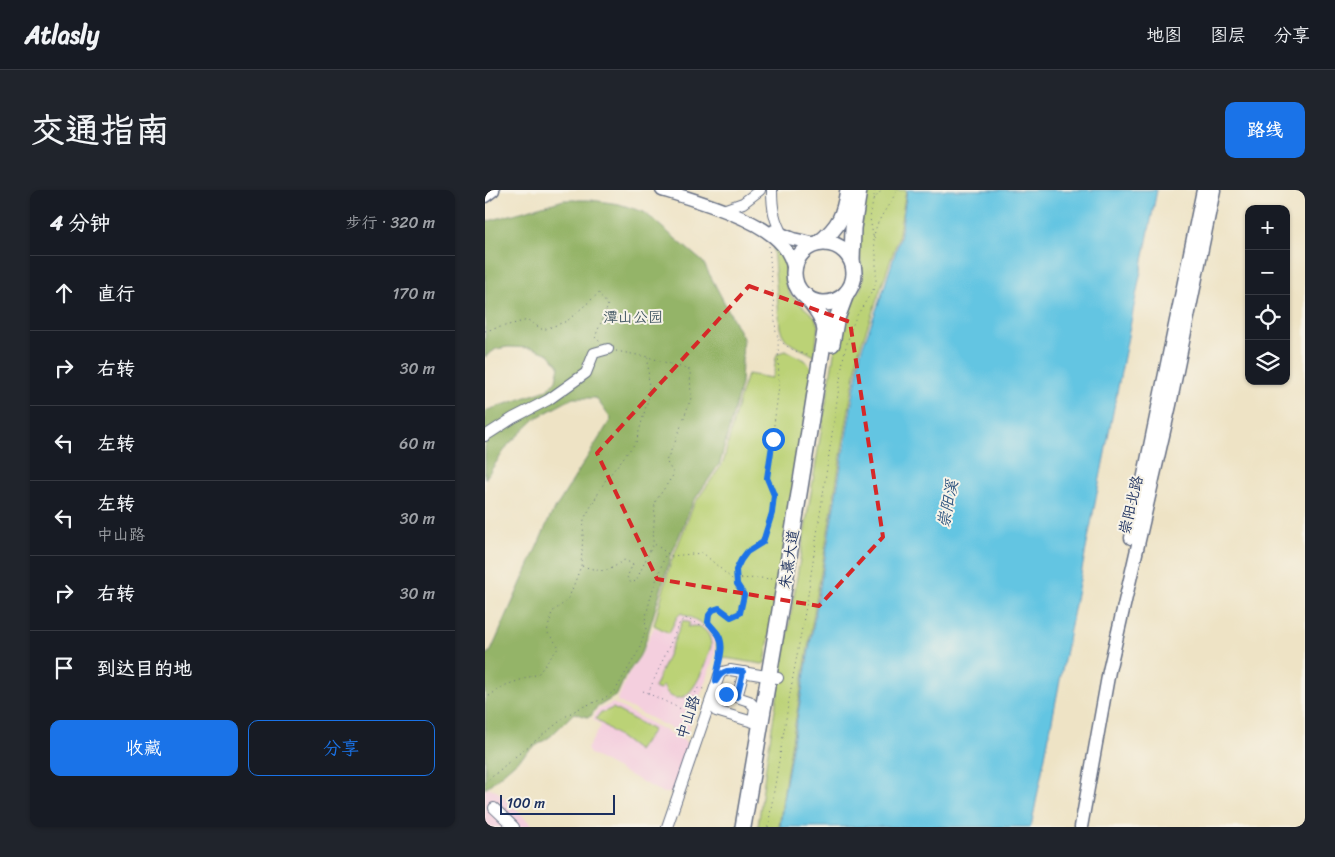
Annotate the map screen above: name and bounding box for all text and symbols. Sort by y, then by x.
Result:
text: Atlasly [25,14,99,56]
text: 地图 [1146,19,1182,51]
text: 图层 [1210,19,1246,51]
text: 分享 [1274,19,1310,51]
text: 交通指南 [30,99,170,161]
button: 路线 [1225,102,1305,158]
text: 4 分钟 [50,204,111,242]
map controls [1245,205,1290,385]
button: + [1245,205,1290,250]
text: 步行 · 320 m [346,208,435,237]
button: − [1245,250,1290,295]
text: 直行 [97,277,135,310]
icon: ahead [50,279,78,307]
text: 170 m [392,279,435,308]
button: locate [1245,295,1290,340]
park label: 潭山公园 [603,304,663,330]
button: layers [1245,340,1290,385]
text: 右转 [97,352,135,385]
icon: right [50,354,78,382]
text: 30 m [400,354,435,383]
text: 左转 [97,427,135,460]
route start [762,428,785,451]
icon: left [50,429,78,457]
text: 60 m [399,429,435,458]
street label: 崇阳北路 [1112,473,1150,537]
water label: 崇阳溪 [929,477,966,530]
text: 左转 [97,487,135,520]
icon: left [50,504,78,532]
text: 30 m [400,504,435,533]
text: 中山路 [97,520,145,549]
street label: 朱熹大道 [771,527,807,591]
text: 右转 [97,577,135,610]
icon: right [50,579,78,607]
text: 30 m [400,579,435,608]
text: 到达目的地 [97,652,192,685]
icon: arrive [50,654,78,682]
route end [715,683,738,706]
street label: 中山路 [669,692,707,742]
button: 收藏 [50,720,238,776]
button: 分享 [248,720,435,776]
text: 100 m [507,791,545,816]
scale bar [500,792,615,815]

